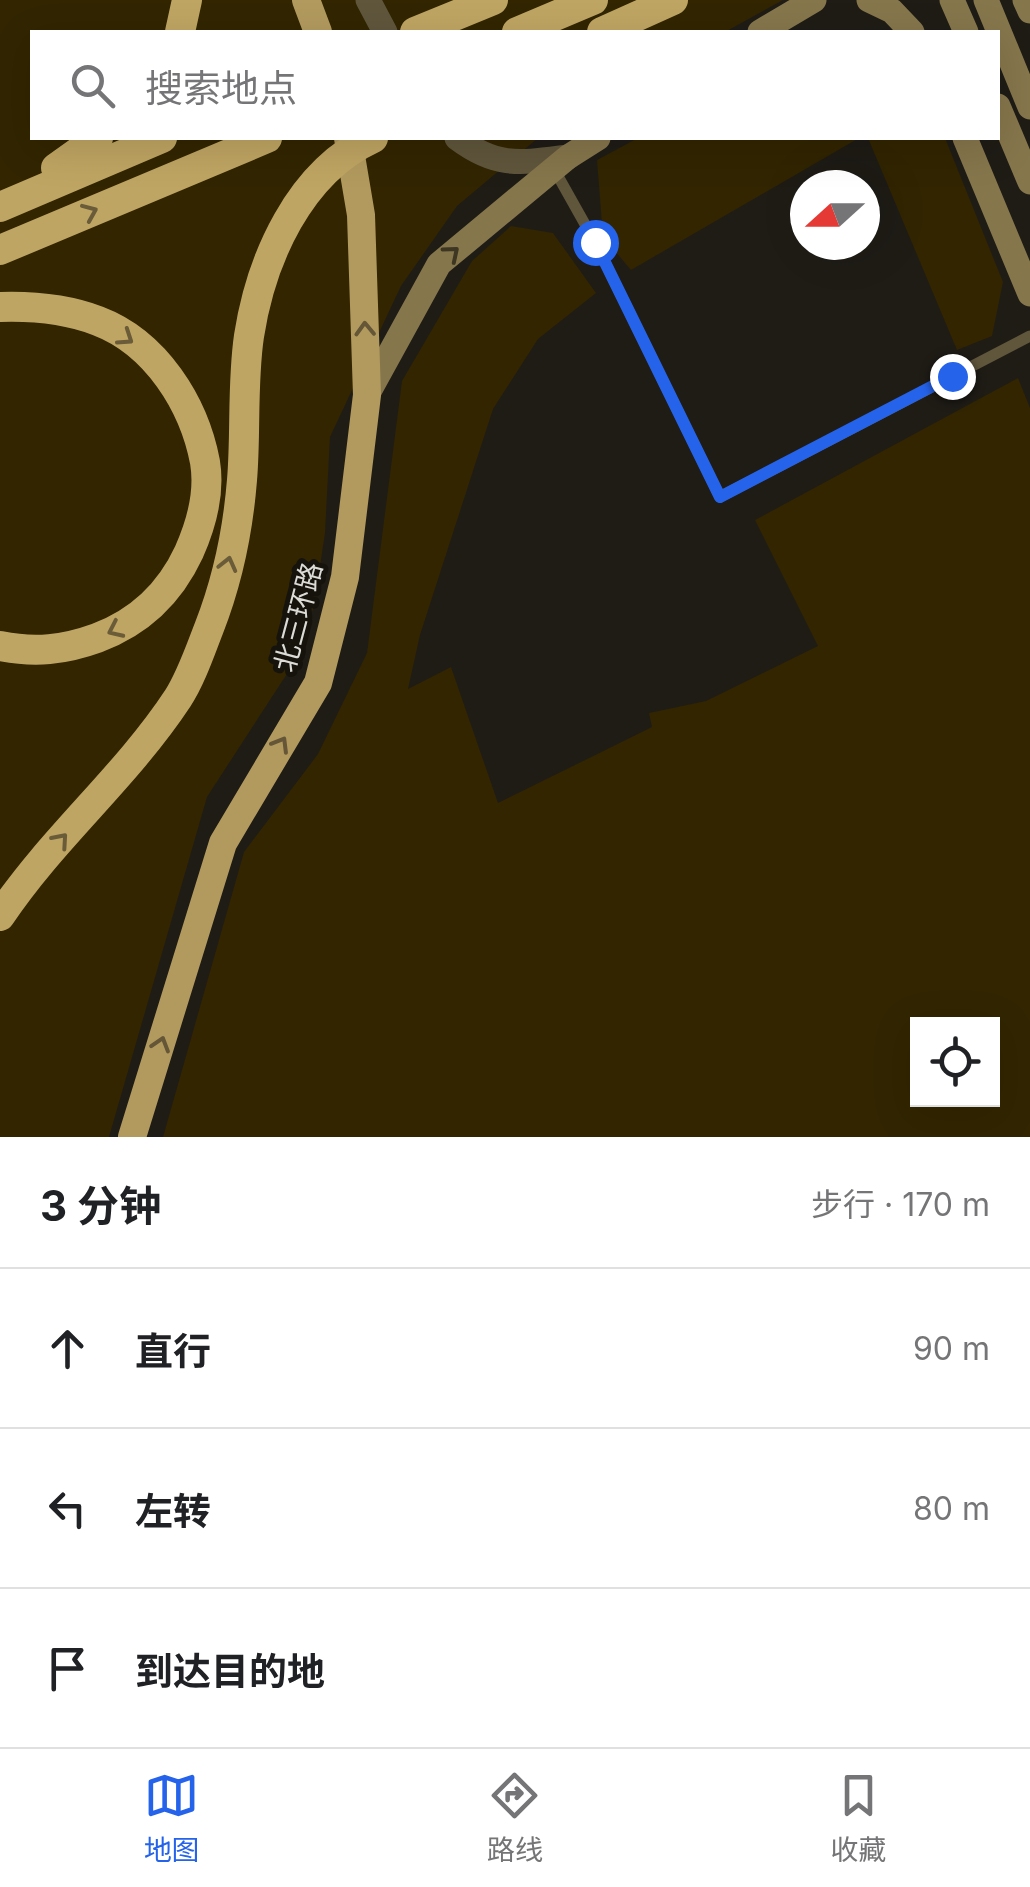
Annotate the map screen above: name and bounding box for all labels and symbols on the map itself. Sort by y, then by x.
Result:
north arrow [790,170,880,260]
one-way arrow [80,204,98,224]
route start [573,220,619,266]
one-way arrow [441,246,459,264]
one-way arrow [354,321,375,337]
one-way arrow [114,326,133,344]
route end [930,354,976,400]
one-way arrow [216,556,237,573]
street label: 北三环路 [267,559,329,675]
one-way arrow [107,618,125,638]
one-way arrow [269,737,288,755]
one-way arrow [49,833,67,852]
one-way arrow [149,1036,169,1053]

